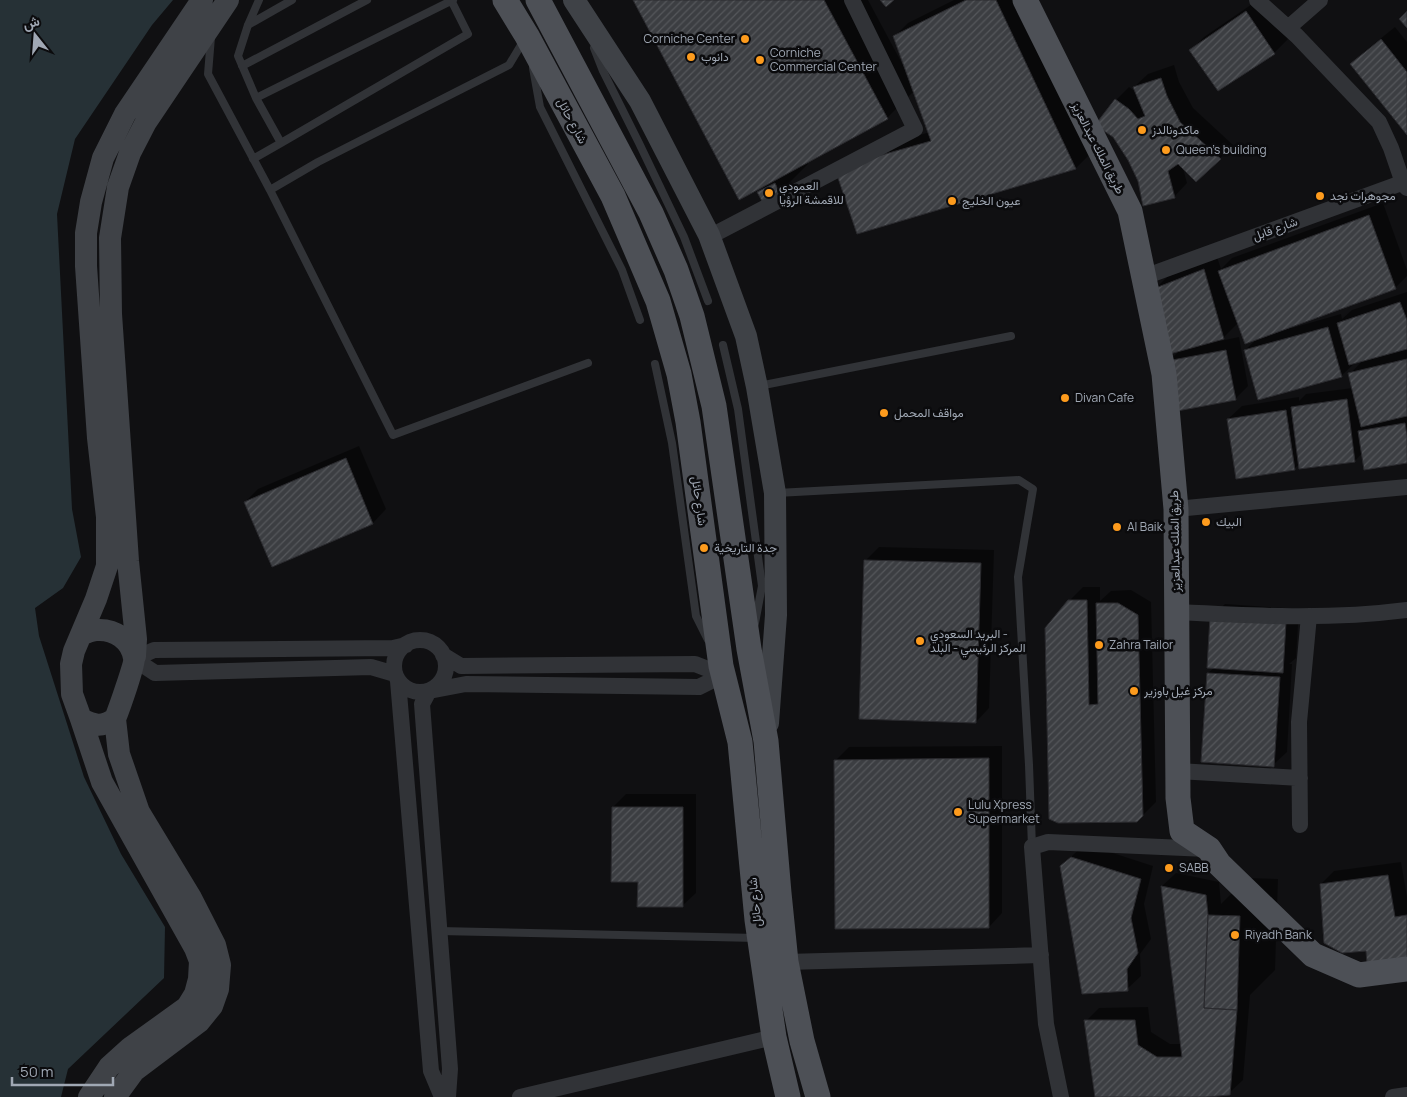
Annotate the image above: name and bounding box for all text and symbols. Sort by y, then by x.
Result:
north arrow [10,10,60,60]
text: ش [20,10,42,34]
place label: Corniche Center [643,30,736,47]
marker: Corniche Center [739,33,751,45]
place label: Corniche Commercial Center [770,44,877,75]
place label: دانوب [701,48,729,65]
marker: دانوب [685,51,697,63]
marker: Corniche Commercial Center [754,54,766,66]
street label: شارع حائل [552,95,592,147]
street label: طريق الملك عبدالعزيز [1067,98,1129,197]
place label: ماكدونالدز [1151,121,1199,138]
marker: ماكدونالدز [1136,124,1148,136]
place label: Queen's building [1176,141,1267,158]
marker: Queen's building [1160,144,1172,156]
place label: العمودي للاقمشة الرؤيا [779,177,844,208]
marker: العمودي للاقمشة الرؤيا [763,187,775,199]
place label: مجوهرات نجد [1330,187,1396,204]
marker: مجوهرات نجد [1314,190,1326,202]
place label: عيون الخليج [962,192,1021,210]
marker: عيون الخليج [946,195,958,207]
street label: شارع قابل [1250,213,1300,245]
place label: Divan Cafe [1075,389,1134,406]
marker: Divan Cafe [1059,392,1071,404]
place label: مواقف المحمل [894,404,964,421]
marker: مواقف المحمل [878,407,890,419]
street label: شارع حائل [687,475,711,527]
street label: طريق الملك عبدالعزيز [1165,490,1184,593]
place label: البيك [1216,513,1242,530]
marker: البيك [1200,516,1212,528]
place label: Al Baik [1127,518,1164,535]
marker: Al Baik [1111,521,1123,533]
place label: جدة التاريخية [714,539,777,556]
marker: جدة التاريخية [698,542,710,554]
place label: البريد السعودي - المركز الرئيسي - البلد [930,625,1025,658]
marker: البريد السعودي - المركز الرئيسي - البلد [914,635,926,647]
place label: Zahra Tailor [1109,636,1174,653]
marker: Zahra Tailor [1093,639,1105,651]
place label: مركز غيل باوزير [1143,682,1213,699]
marker: مركز غيل باوزير [1128,685,1140,697]
place label: Lulu Xpress Supermarket [968,796,1040,827]
marker: Lulu Xpress Supermarket [952,806,964,818]
place label: SABB [1179,859,1209,876]
marker: SABB [1163,862,1175,874]
street label: شارع حائل [743,876,767,928]
place label: Riyadh Bank [1245,926,1313,943]
marker: Riyadh Bank [1229,929,1241,941]
scale bar [12,1054,114,1086]
text: 50 m [20,1061,54,1082]

